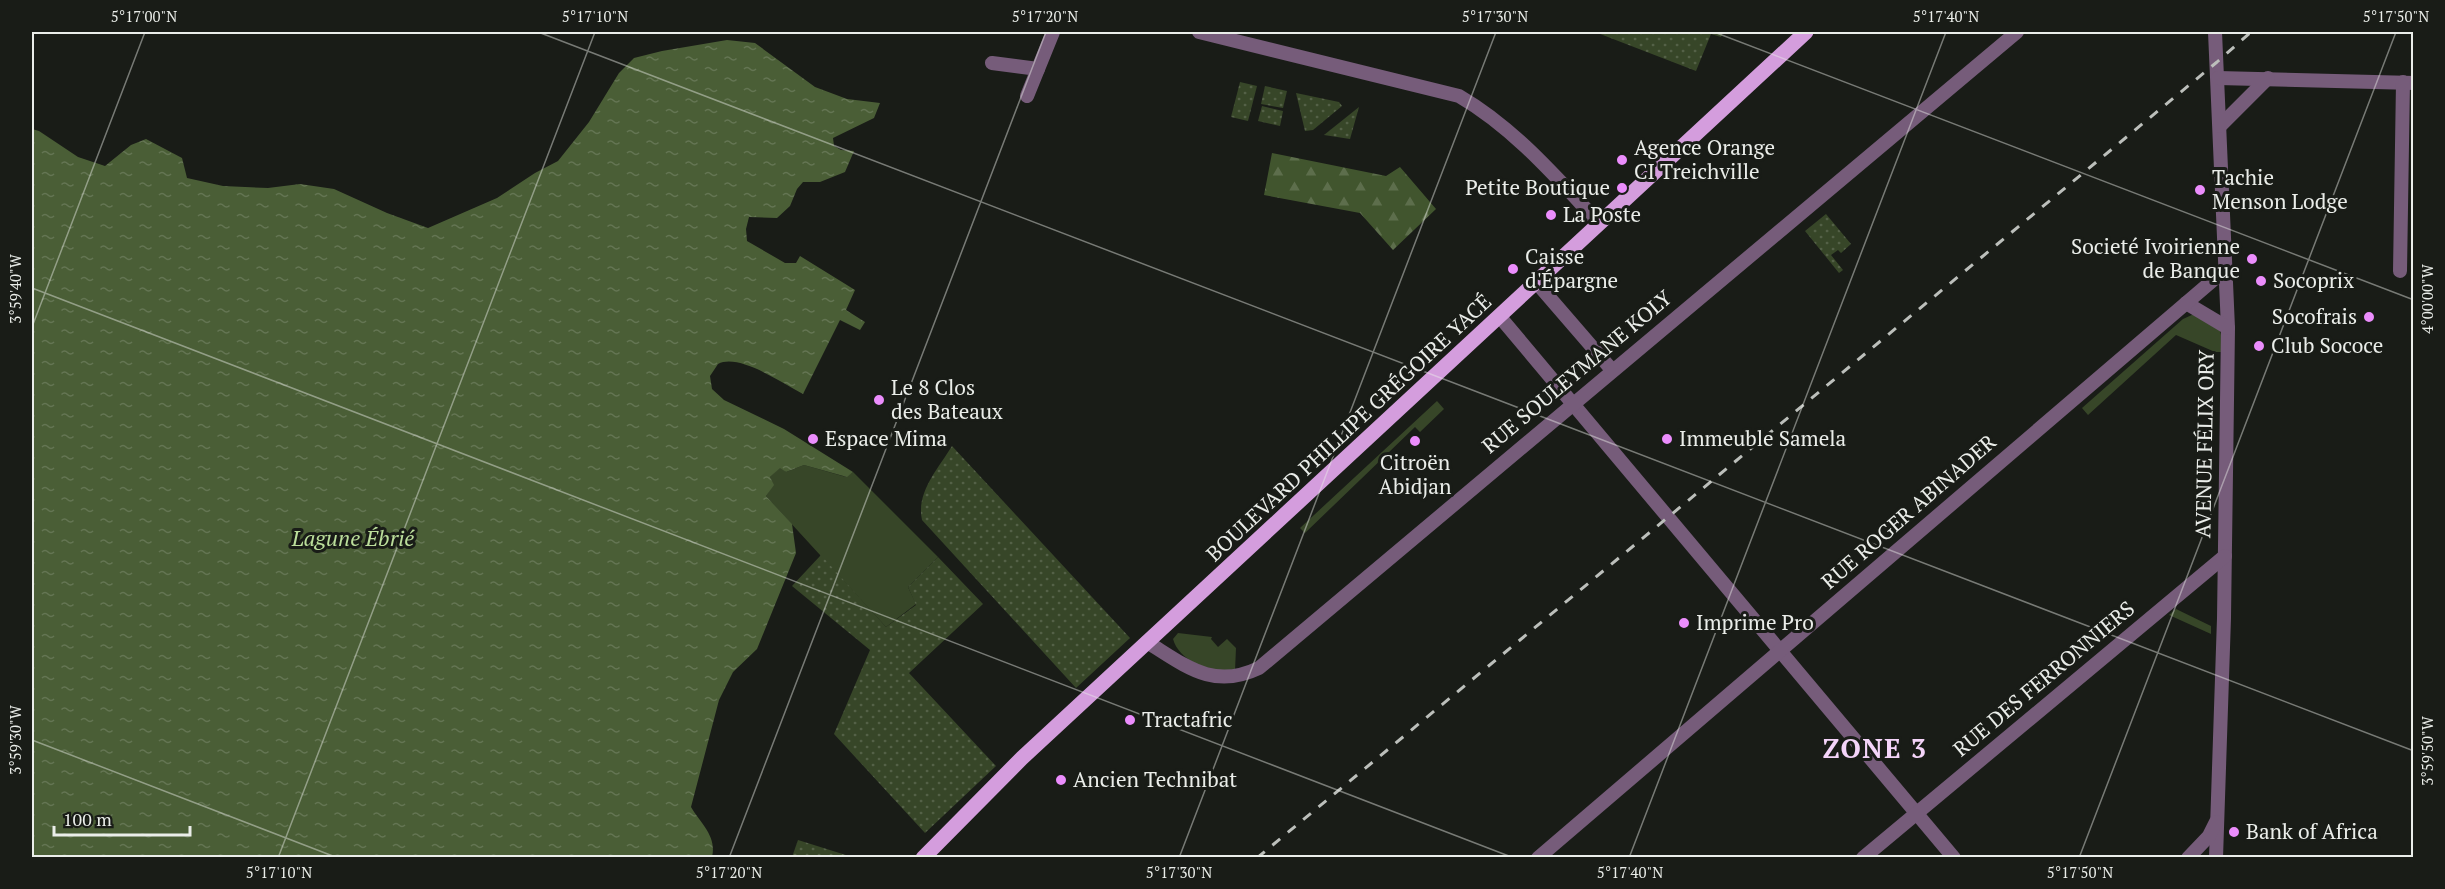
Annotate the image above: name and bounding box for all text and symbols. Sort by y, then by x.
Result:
text: 5°17'00"N [111,6,177,26]
text: 5°17'10"N [562,6,628,26]
text: 5°17'20"N [1012,6,1078,26]
text: 5°17'30"N [1462,6,1528,26]
text: 5°17'40"N [1913,6,1979,26]
text: 5°17'50"N [2363,6,2429,26]
place label: Agence Orange CI Treichville [1634,133,1775,185]
marker: Agence Orange CI Treichville [1615,153,1629,167]
place label: Tachie Menson Lodge [2212,163,2348,215]
place label: Petite Boutique [1465,173,1610,201]
marker: Petite Boutique [1615,181,1629,195]
marker: Tachie Menson Lodge [2193,183,2207,197]
place label: La Poste [1563,200,1641,228]
marker: La Poste [1544,208,1558,222]
place label: Societé Ivoirienne de Banque [2071,232,2240,284]
place label: Caisse d'Épargne [1525,242,1618,294]
marker: Societé Ivoirienne de Banque [2245,252,2259,266]
text: 3°59'40"W [5,253,25,324]
marker: Caisse d'Épargne [1506,262,1520,276]
text: 4°00'00"W [2417,263,2437,334]
place label: Socoprix [2273,266,2354,294]
marker: Socoprix [2254,274,2268,288]
street label: RUE SOULEYMANE KOLY [1476,283,1678,459]
street label: BOULEVARD PHILLIPE GRÉGOIRE YACÉ [1200,287,1497,567]
place label: Socofrais [2272,302,2357,330]
marker: Socofrais [2362,310,2376,324]
place label: Club Sococe [2271,331,2383,359]
marker: Club Sococe [2252,339,2266,353]
street label: AVENUE FÉLIX ORY [2188,349,2220,538]
place label: Le 8 Clos des Bateaux [891,373,1003,425]
marker: Le 8 Clos des Bateaux [872,393,886,407]
place label: Espace Mima [825,424,948,452]
place label: Immeuble Samela [1679,424,1847,452]
street label: RUE ROGER ABINADER [1815,427,2002,595]
marker: Espace Mima [806,432,820,446]
marker: Immeuble Samela [1660,432,1674,446]
marker: Citroën Abidjan [1408,434,1422,448]
place label: Citroën Abidjan [1379,448,1452,500]
water label: Lagune Ébrié [291,523,415,552]
street label: RUE DES FERRONNIERS [1947,594,2140,762]
place label: Imprime Pro [1696,608,1814,636]
marker: Imprime Pro [1677,616,1691,630]
text: 3°59'30"W [5,704,25,775]
place label: Tractafric [1142,705,1233,733]
marker: Tractafric [1123,713,1137,727]
text: 3°59'50"W [2417,715,2437,786]
district label: ZONE 3 [1822,730,1928,766]
place label: Ancien Technibat [1073,765,1237,793]
marker: Ancien Technibat [1054,773,1068,787]
scale bar [54,799,190,837]
text: 100 m [63,807,112,831]
place label: Bank of Africa [2246,817,2378,845]
marker: Bank of Africa [2227,825,2241,839]
text: 5°17'10"N [246,862,312,882]
text: 5°17'20"N [696,862,762,882]
text: 5°17'30"N [1146,862,1212,882]
text: 5°17'40"N [1597,862,1663,882]
text: 5°17'50"N [2047,862,2113,882]

